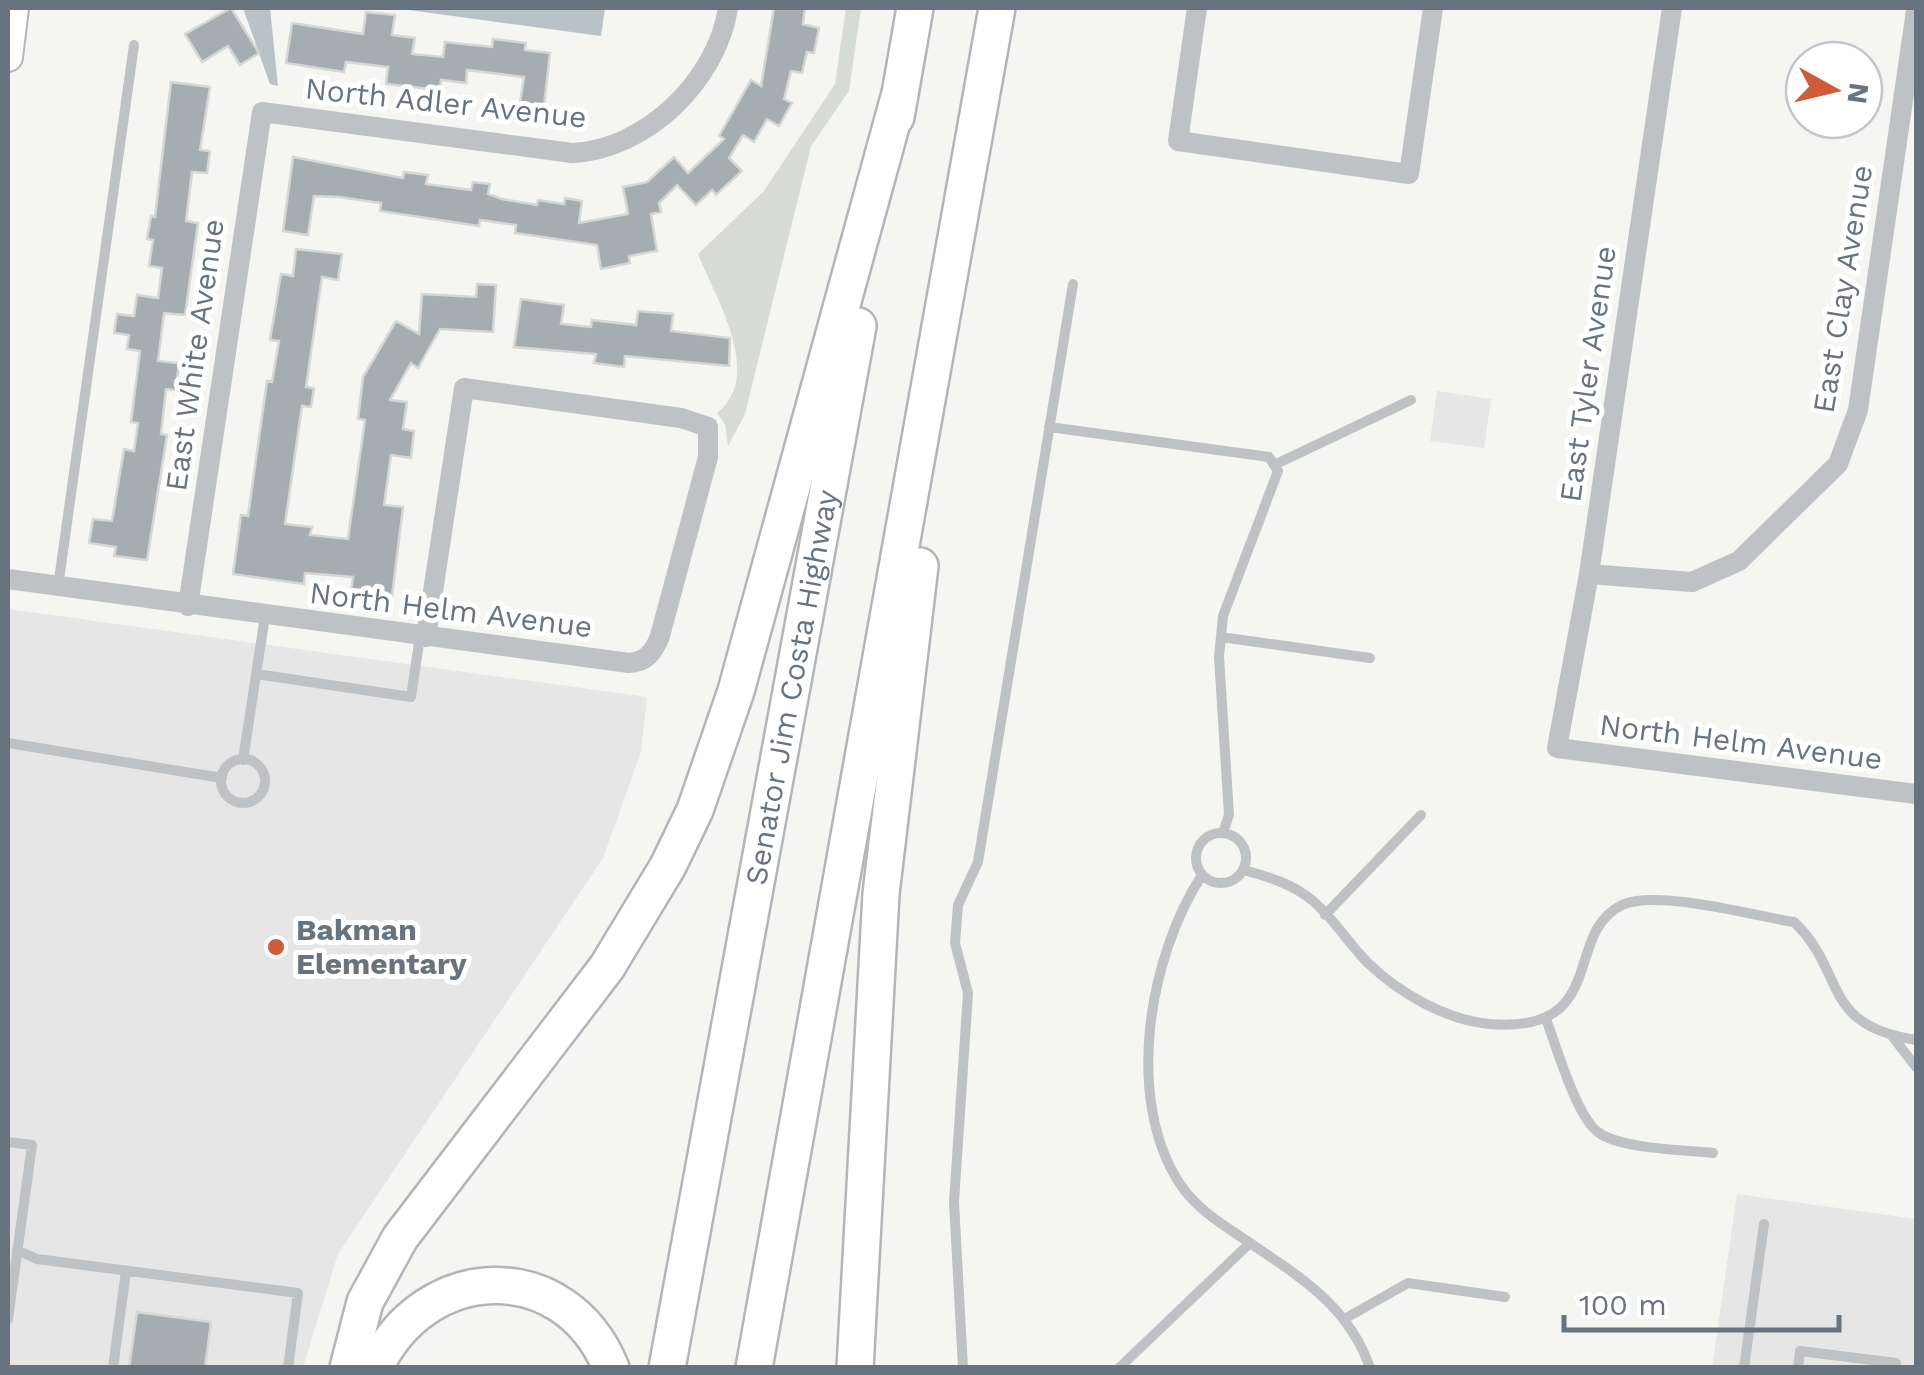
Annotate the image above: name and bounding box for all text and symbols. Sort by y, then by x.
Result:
north arrow [1784,40,1884,140]
street label: North Adler Avenue [304,70,589,135]
text: N [1840,81,1876,106]
street label: East Clay Avenue [1806,162,1879,415]
street label: East White Avenue [158,217,231,493]
street label: East Tyler Avenue [1552,244,1623,504]
street label: Senator Jim Costa Highway [738,486,845,888]
street label: North Helm Avenue [308,575,594,644]
street label: North Helm Avenue [1598,707,1884,776]
place label: Bakman Elementary [296,912,467,981]
marker: Bakman Elementary [265,936,287,958]
scale bar [1564,1270,1839,1332]
text: 100 m [1579,1287,1667,1322]

